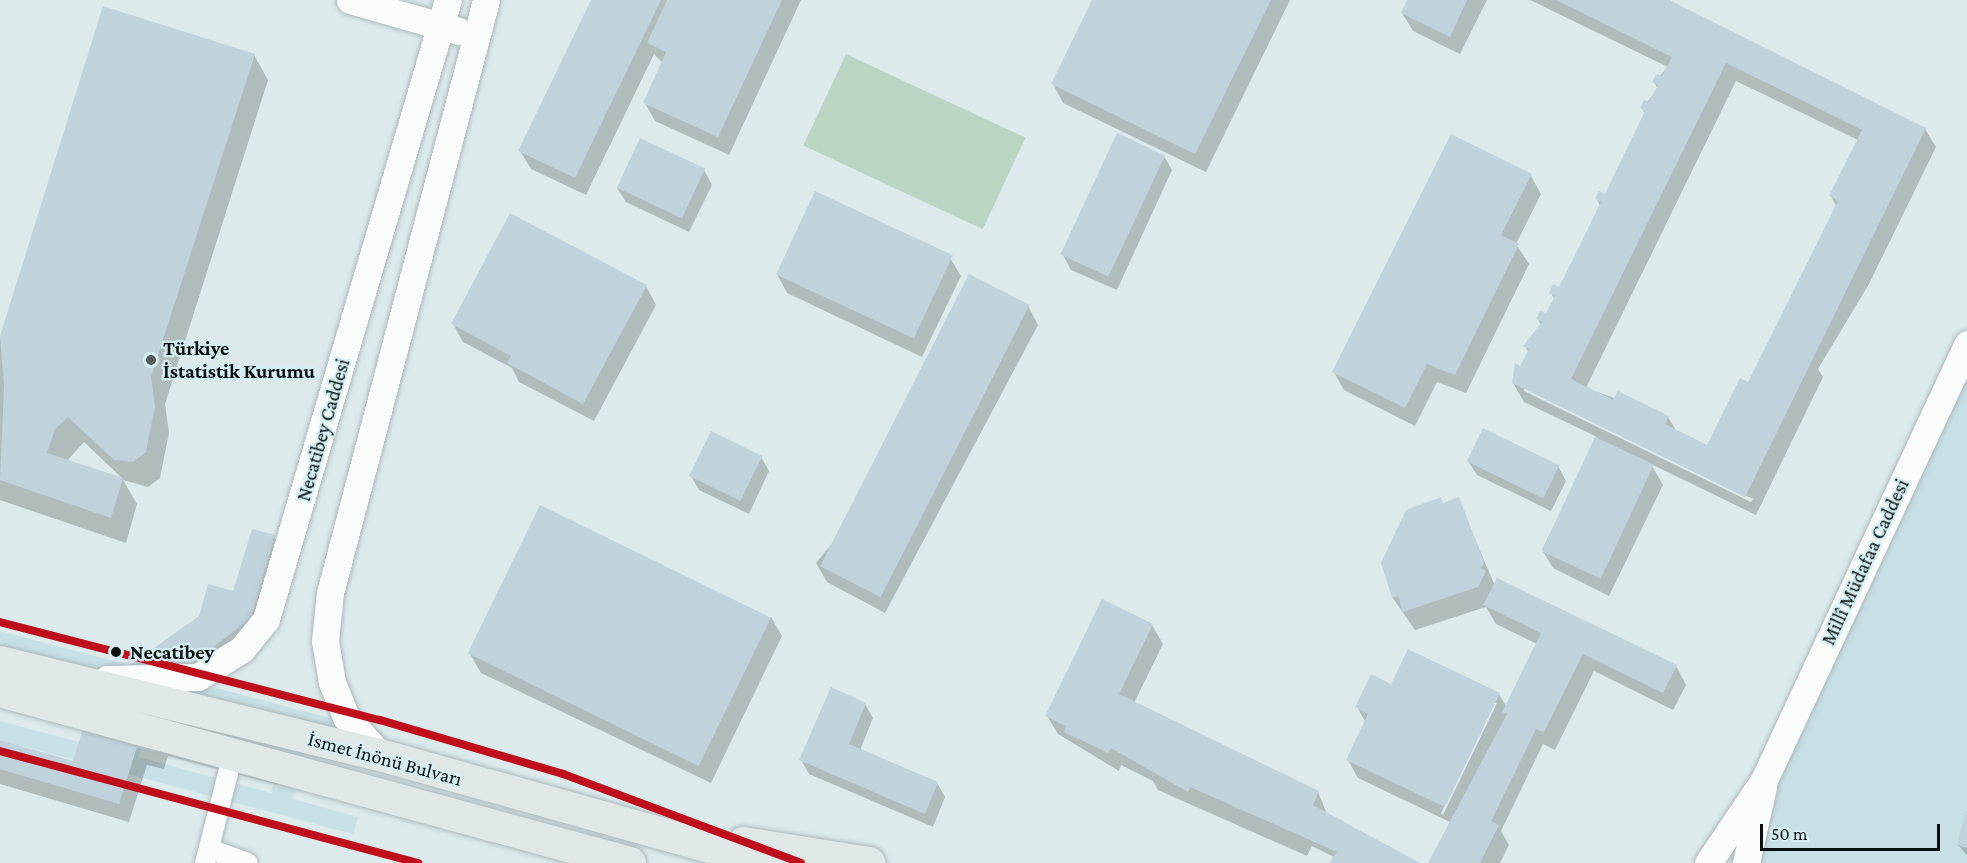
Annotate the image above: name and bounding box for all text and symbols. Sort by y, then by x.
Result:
place label: Türkiye İstatistik Kurumu [163,336,315,383]
marker: Türkiye İstatistik Kurumu [144,353,158,367]
street label: Necatibey Caddesi [291,356,355,504]
street label: Millî Müdafaa Caddesi [1816,475,1914,649]
place label: Necatibey [130,640,214,664]
marker: Necatibey [107,643,125,661]
street label: İsmet İnönü Bulvarı [305,727,465,791]
scale bar [1763,812,1943,850]
text: 50 m [1771,824,1808,844]

